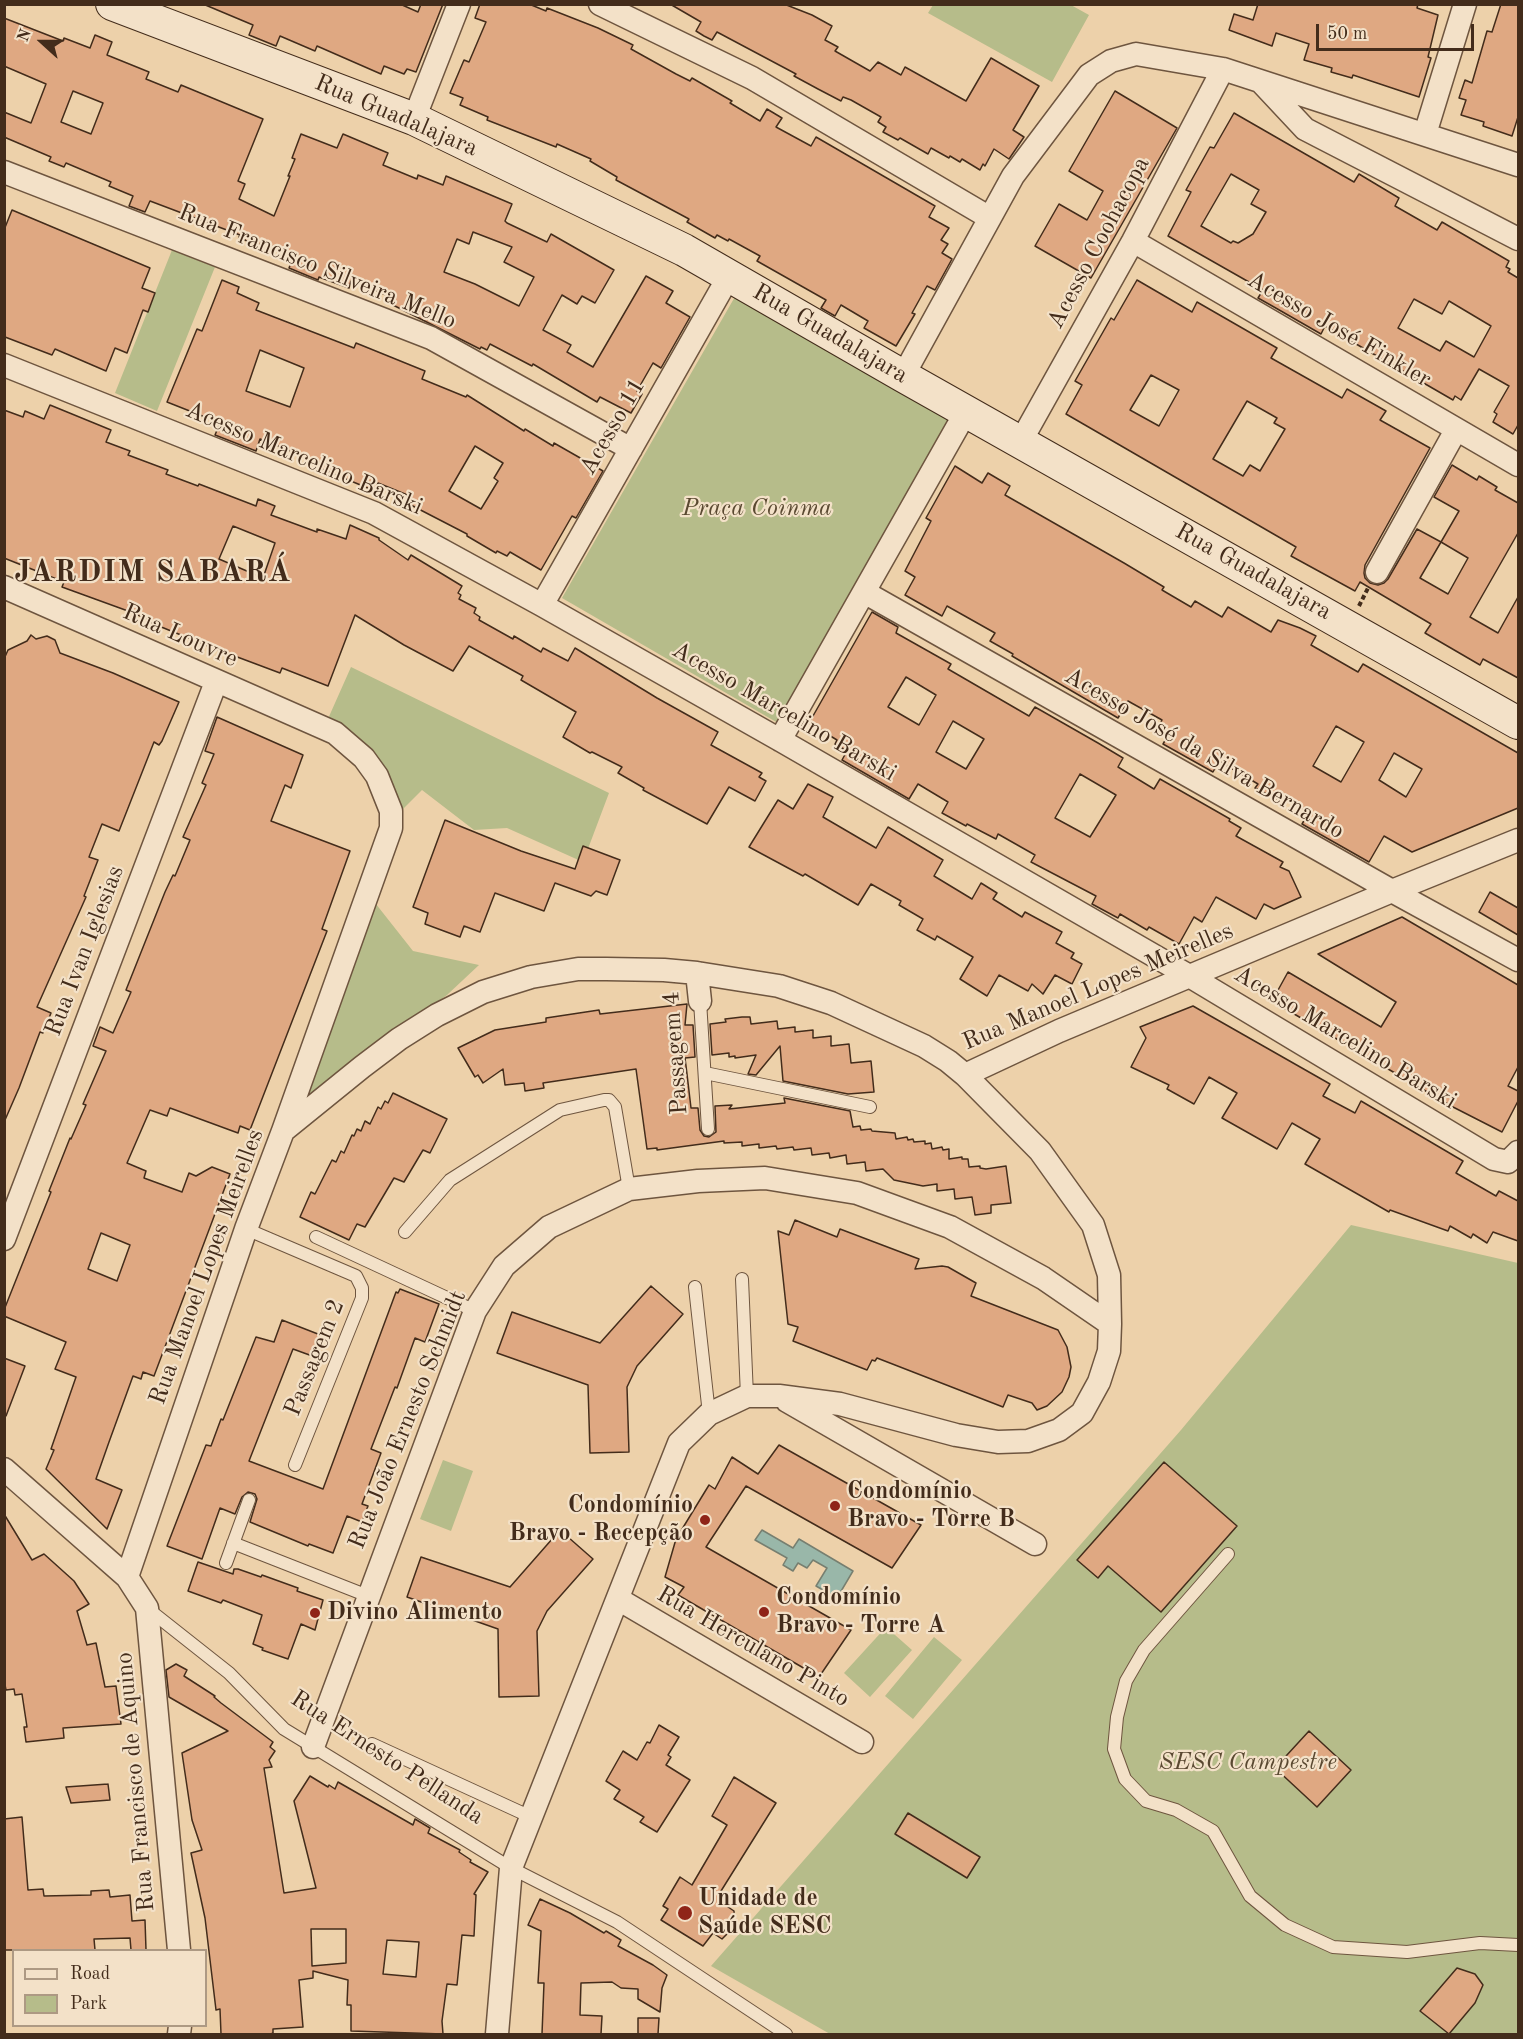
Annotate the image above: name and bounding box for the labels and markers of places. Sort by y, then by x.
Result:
place label: Condomínio Bravo - Torre B [847,1478,1015,1534]
place label: Condomínio Bravo - Recepção [509,1492,693,1548]
marker: Condomínio Bravo - Torre B [828,1499,842,1513]
marker: Condomínio Bravo - Recepção [698,1513,712,1527]
place label: Condomínio Bravo - Torre A [776,1584,945,1640]
place label: Divino Alimento [327,1599,502,1627]
marker: Condomínio Bravo - Torre A [757,1605,771,1619]
marker: Divino Alimento [308,1606,322,1620]
place label: Unidade de Saúde SESC [698,1885,831,1941]
marker: Unidade de Saúde SESC [676,1904,694,1922]

